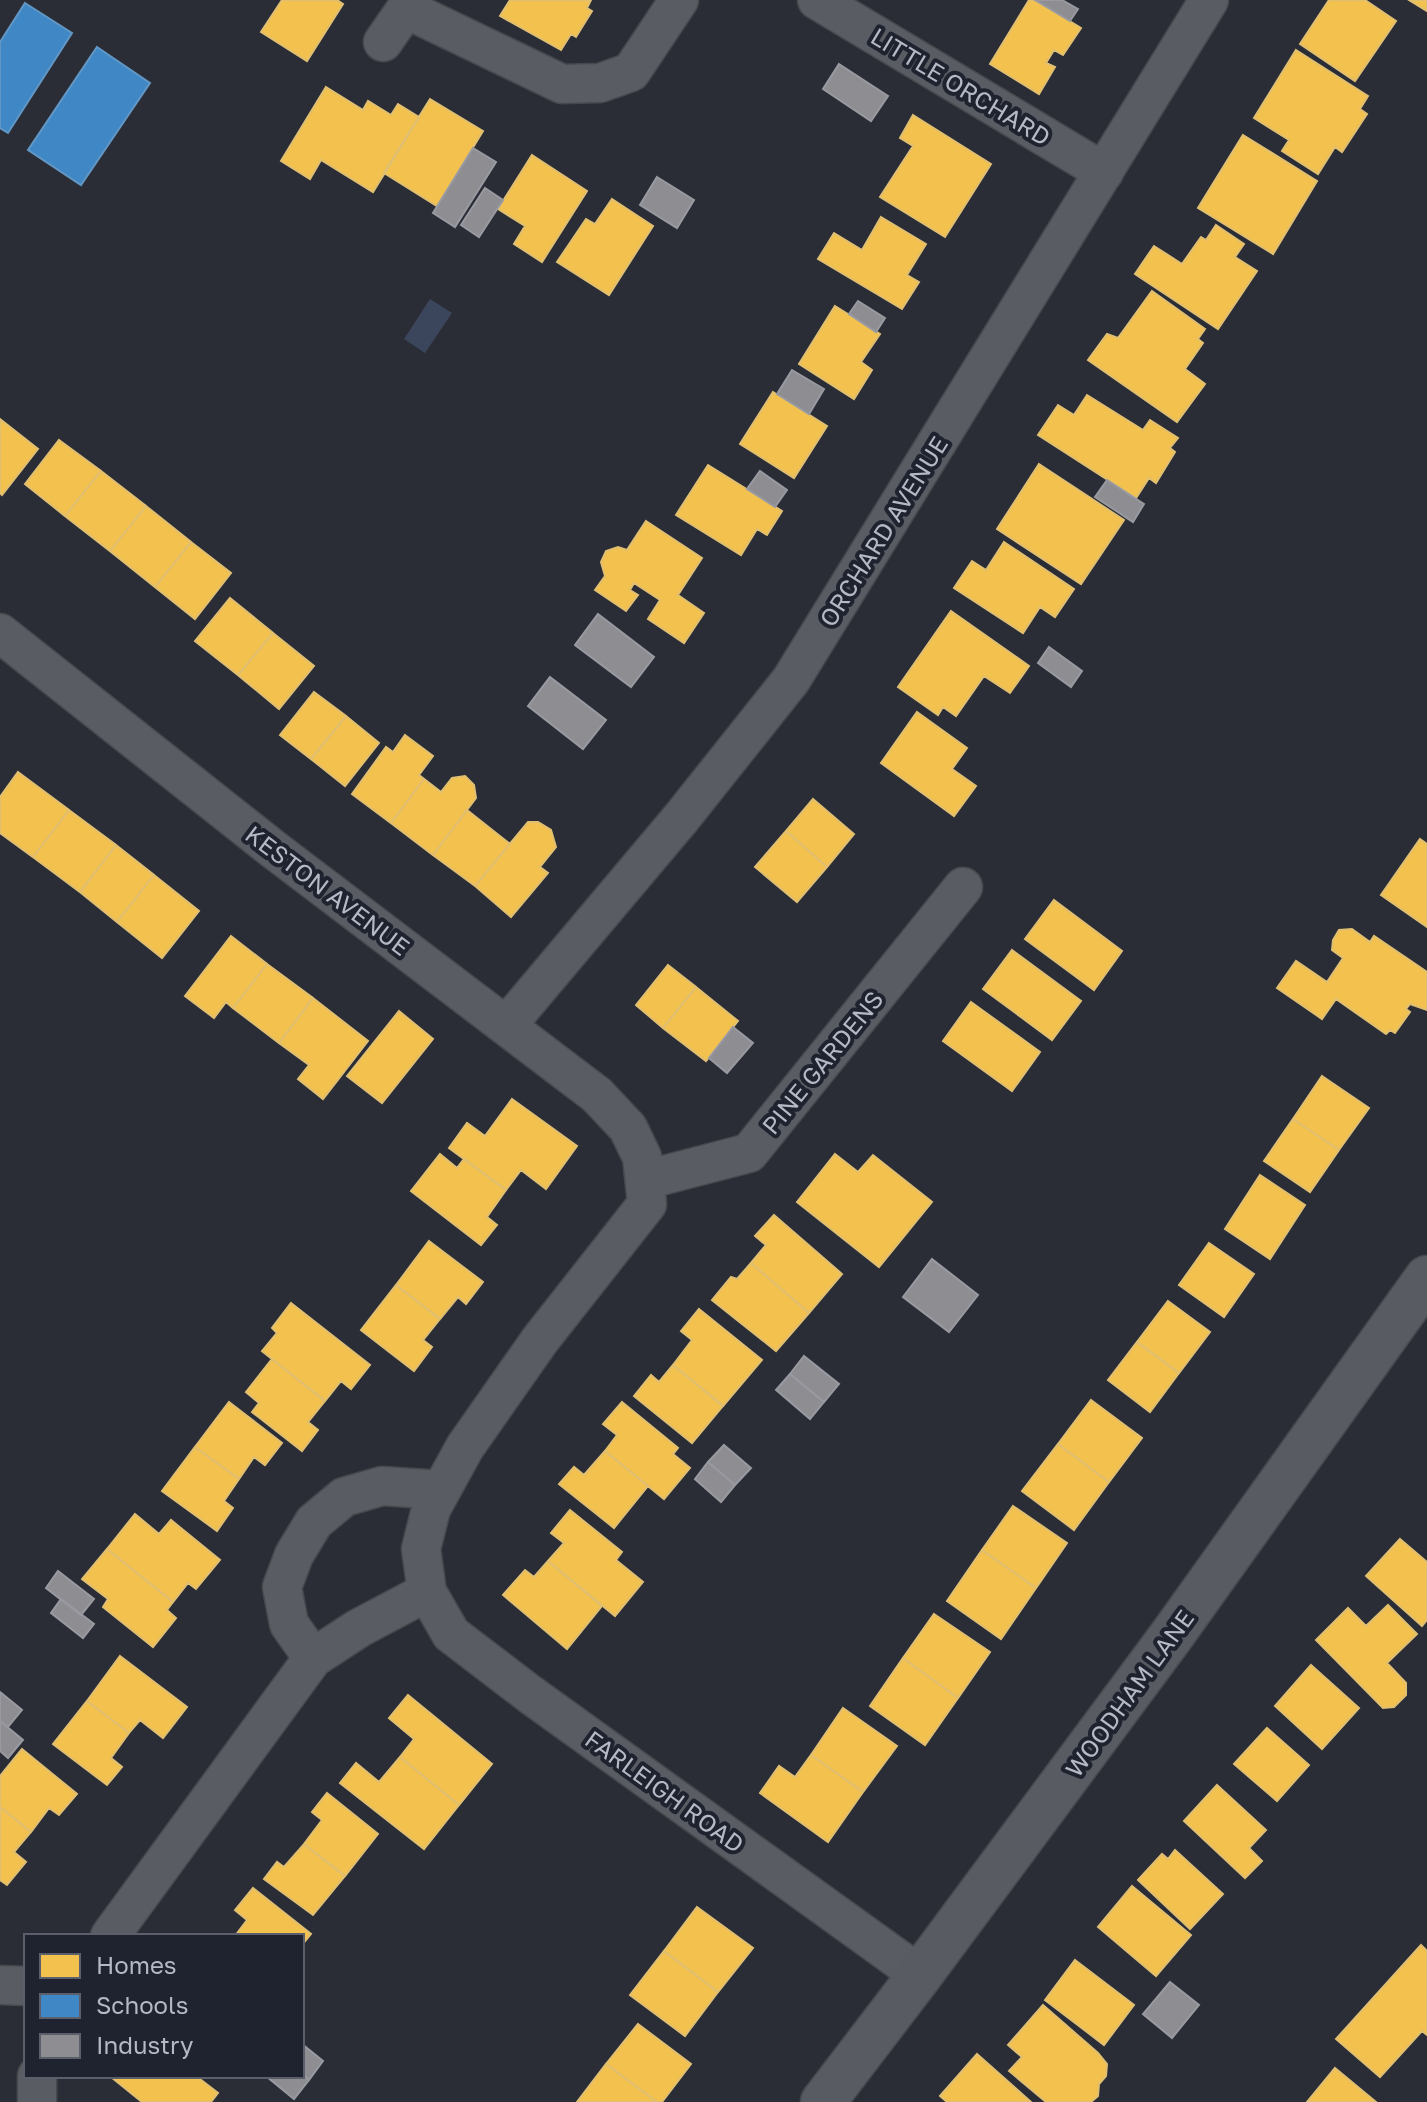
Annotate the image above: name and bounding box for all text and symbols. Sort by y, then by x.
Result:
street label: LITTLE ORCHARD [866,21,1056,151]
street label: ORCHARD AVENUE [813,431,953,631]
street label: KESTON AVENUE [240,819,416,961]
street label: PINE GARDENS [755,984,889,1140]
street label: WOODHAM LANE [1059,1604,1199,1782]
street label: FARLEIGH ROAD [580,1724,750,1858]
legend [24,1934,304,2078]
text: Homes [96,1950,177,1979]
text: Schools [96,1990,188,2019]
text: Industry [96,2030,193,2059]

